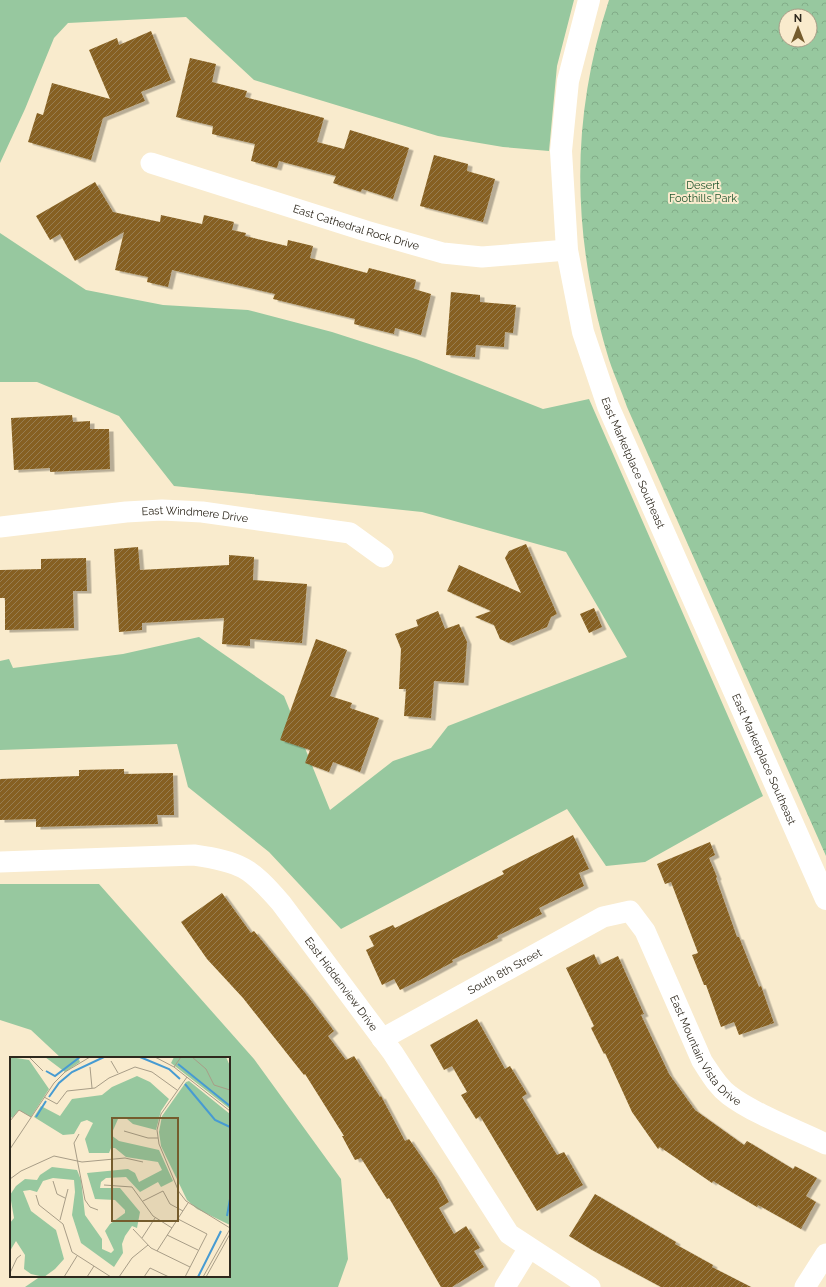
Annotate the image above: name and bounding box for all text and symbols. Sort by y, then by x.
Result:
north arrow [778,8,818,48]
text: N [794,12,802,25]
park label: Desert Foothills Park [669,179,737,205]
street label: East Cathedral Rock Drive [291,202,421,253]
street label: East Marketplace Southeast [599,396,667,531]
street label: East Windmere Drive [141,504,249,526]
street label: East Marketplace Southeast [729,692,798,827]
street label: East Hiddenview Drive [302,935,381,1034]
street label: South 8th Street [465,946,544,997]
street label: East Mountain Vista Drive [667,993,744,1109]
inset map [10,1057,230,1277]

